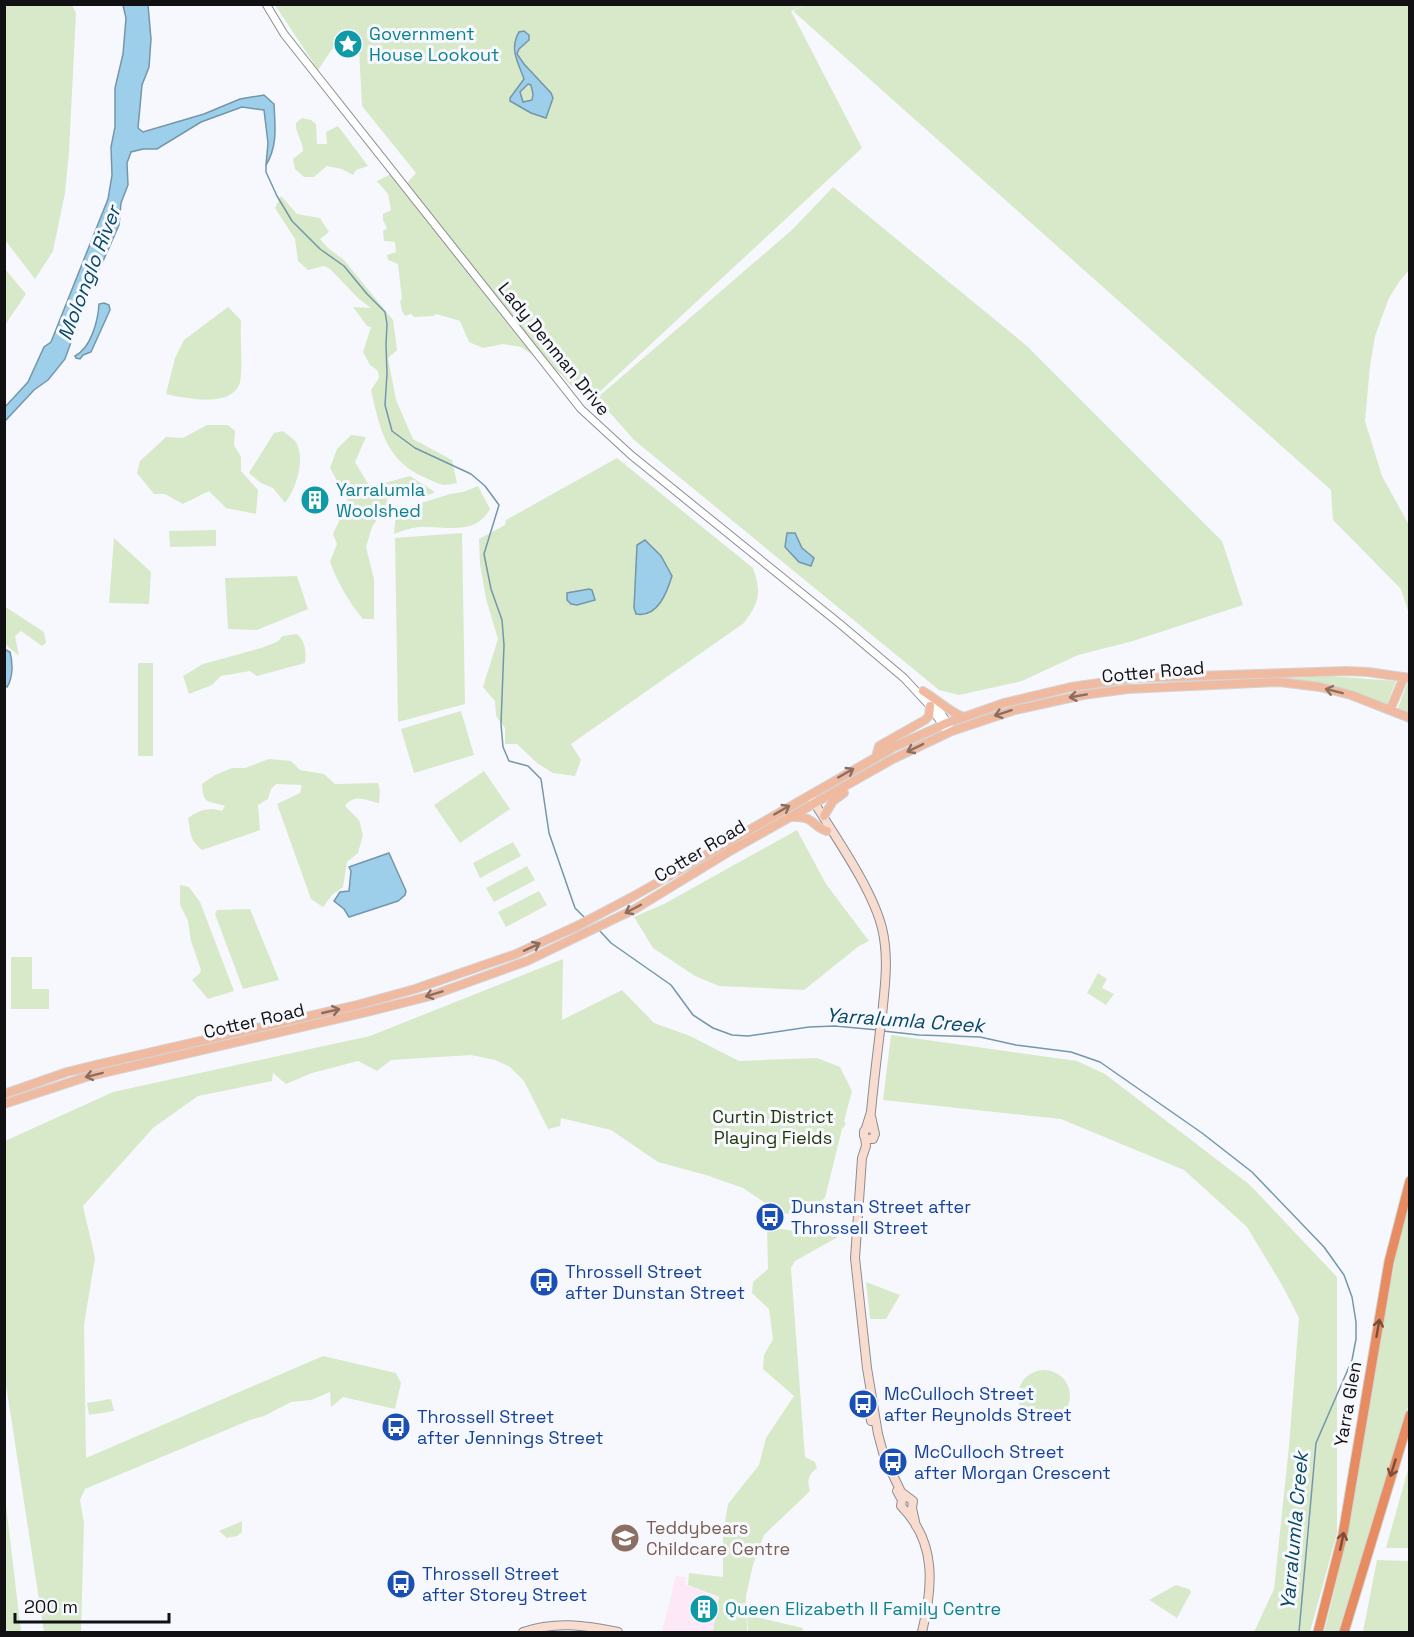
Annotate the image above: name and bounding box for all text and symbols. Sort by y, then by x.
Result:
place label: Government House Lookout [369,22,499,66]
place icon: Government House Lookout [332,28,364,60]
water label: Molonglo River [51,200,127,344]
street label: Lady Denman Drive [493,277,615,420]
place label: Yarralumla Woolshed [336,478,425,522]
building icon: Yarralumla Woolshed [299,484,331,516]
street label: Cotter Road [1101,656,1205,687]
one-way arrow [1325,684,1344,696]
one-way arrow [1069,691,1088,702]
one-way arrow [994,708,1013,719]
one-way arrow [906,743,924,755]
one-way arrow [837,767,854,779]
one-way arrow [773,804,790,816]
street label: Cotter Road [650,814,750,887]
one-way arrow [625,903,642,915]
one-way arrow [523,940,541,952]
one-way arrow [425,989,444,1000]
street label: Cotter Road [201,998,307,1043]
water label: Yarralumla Creek [825,1001,987,1039]
one-way arrow [320,1005,340,1016]
one-way arrow [85,1069,104,1081]
park label: Curtin District Playing Fields [712,1105,834,1149]
place label: Dunstan Street after Throssell Street [791,1195,971,1239]
bus stop icon: Dunstan Street after Throssell Street [754,1201,786,1233]
place label: Throssell Street after Dunstan Street [565,1260,745,1304]
bus stop icon: Throssell Street after Dunstan Street [528,1266,560,1298]
one-way arrow [1373,1319,1384,1339]
street label: Yarra Glen [1329,1360,1366,1448]
place label: McCulloch Street after Reynolds Street [884,1382,1072,1426]
bus stop icon: McCulloch Street after Reynolds Street [847,1388,879,1420]
place label: Throssell Street after Jennings Street [417,1405,604,1449]
bus stop icon: Throssell Street after Jennings Street [380,1411,412,1443]
place label: McCulloch Street after Morgan Crescent [914,1440,1111,1484]
bus stop icon: McCulloch Street after Morgan Crescent [877,1446,909,1478]
water label: Yarralumla Creek [1274,1449,1314,1611]
one-way arrow [1387,1458,1398,1477]
place label: Teddybears Childcare Centre [646,1516,790,1560]
school or university icon: Teddybears Childcare Centre [609,1522,641,1554]
one-way arrow [1336,1532,1348,1551]
place label: Throssell Street after Storey Street [422,1562,587,1606]
bus stop icon: Throssell Street after Storey Street [385,1568,417,1600]
scale bar [15,1586,170,1624]
building icon: Queen Elizabeth II Family Centre [688,1593,720,1625]
text: 200 m [24,1595,78,1618]
place label: Queen Elizabeth II Family Centre [725,1597,1001,1620]

